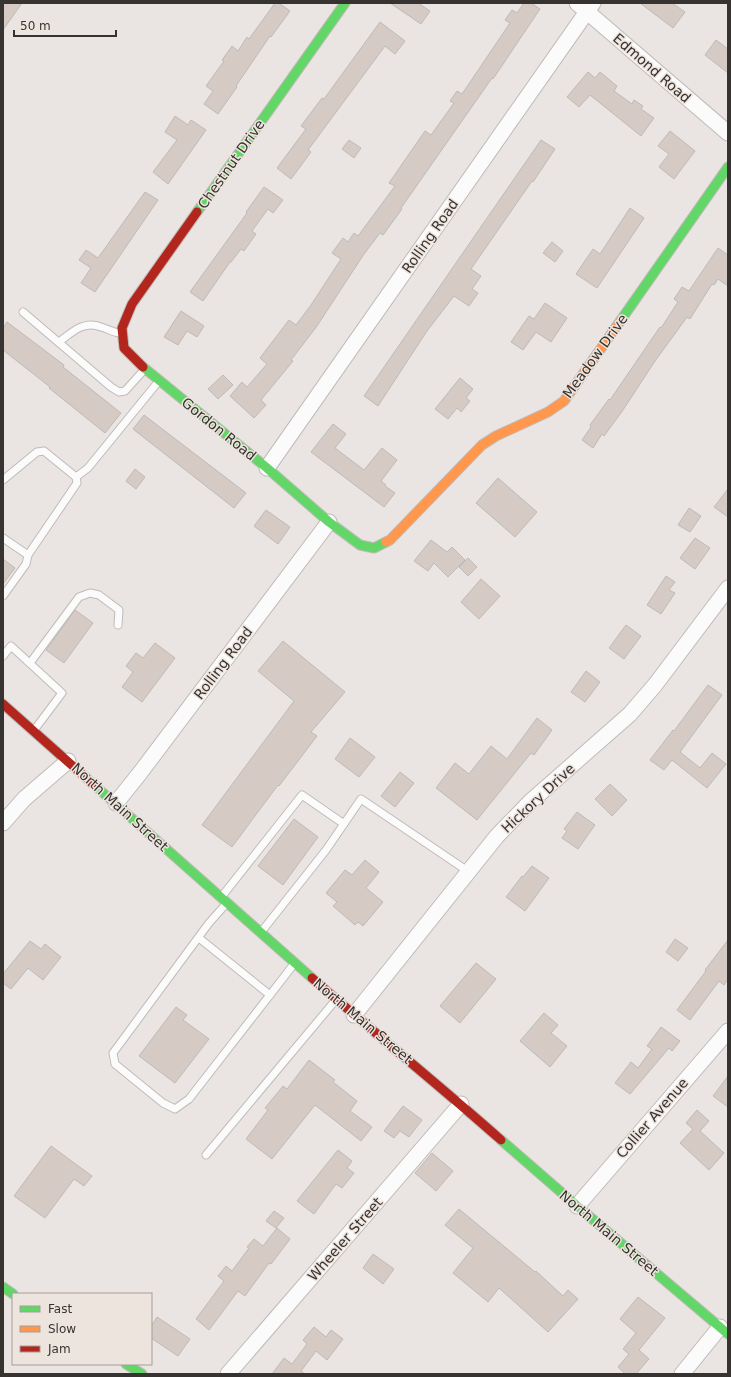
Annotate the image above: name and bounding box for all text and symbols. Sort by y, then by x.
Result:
scale bar [14,12,116,38]
text: 50 m [20,19,51,33]
street label: Edmond Road [610,30,694,106]
street label: Chestnut Drive [194,116,268,212]
street label: Rolling Road [399,196,461,276]
street label: Meadow Drive [559,311,631,401]
street label: Gordon Road [179,394,259,464]
street label: Rolling Road [191,624,255,702]
street label: North Main Street [69,760,172,855]
street label: Hickory Drive [498,760,578,836]
street label: North Main Street [310,975,416,1067]
street label: Collier Avenue [613,1075,691,1161]
street label: North Main Street [556,1187,662,1279]
street label: Wheeler Street [304,1194,386,1284]
legend [12,1293,152,1365]
text: Fast [48,1302,72,1316]
text: Slow [48,1322,76,1336]
text: Jam [47,1342,71,1356]

